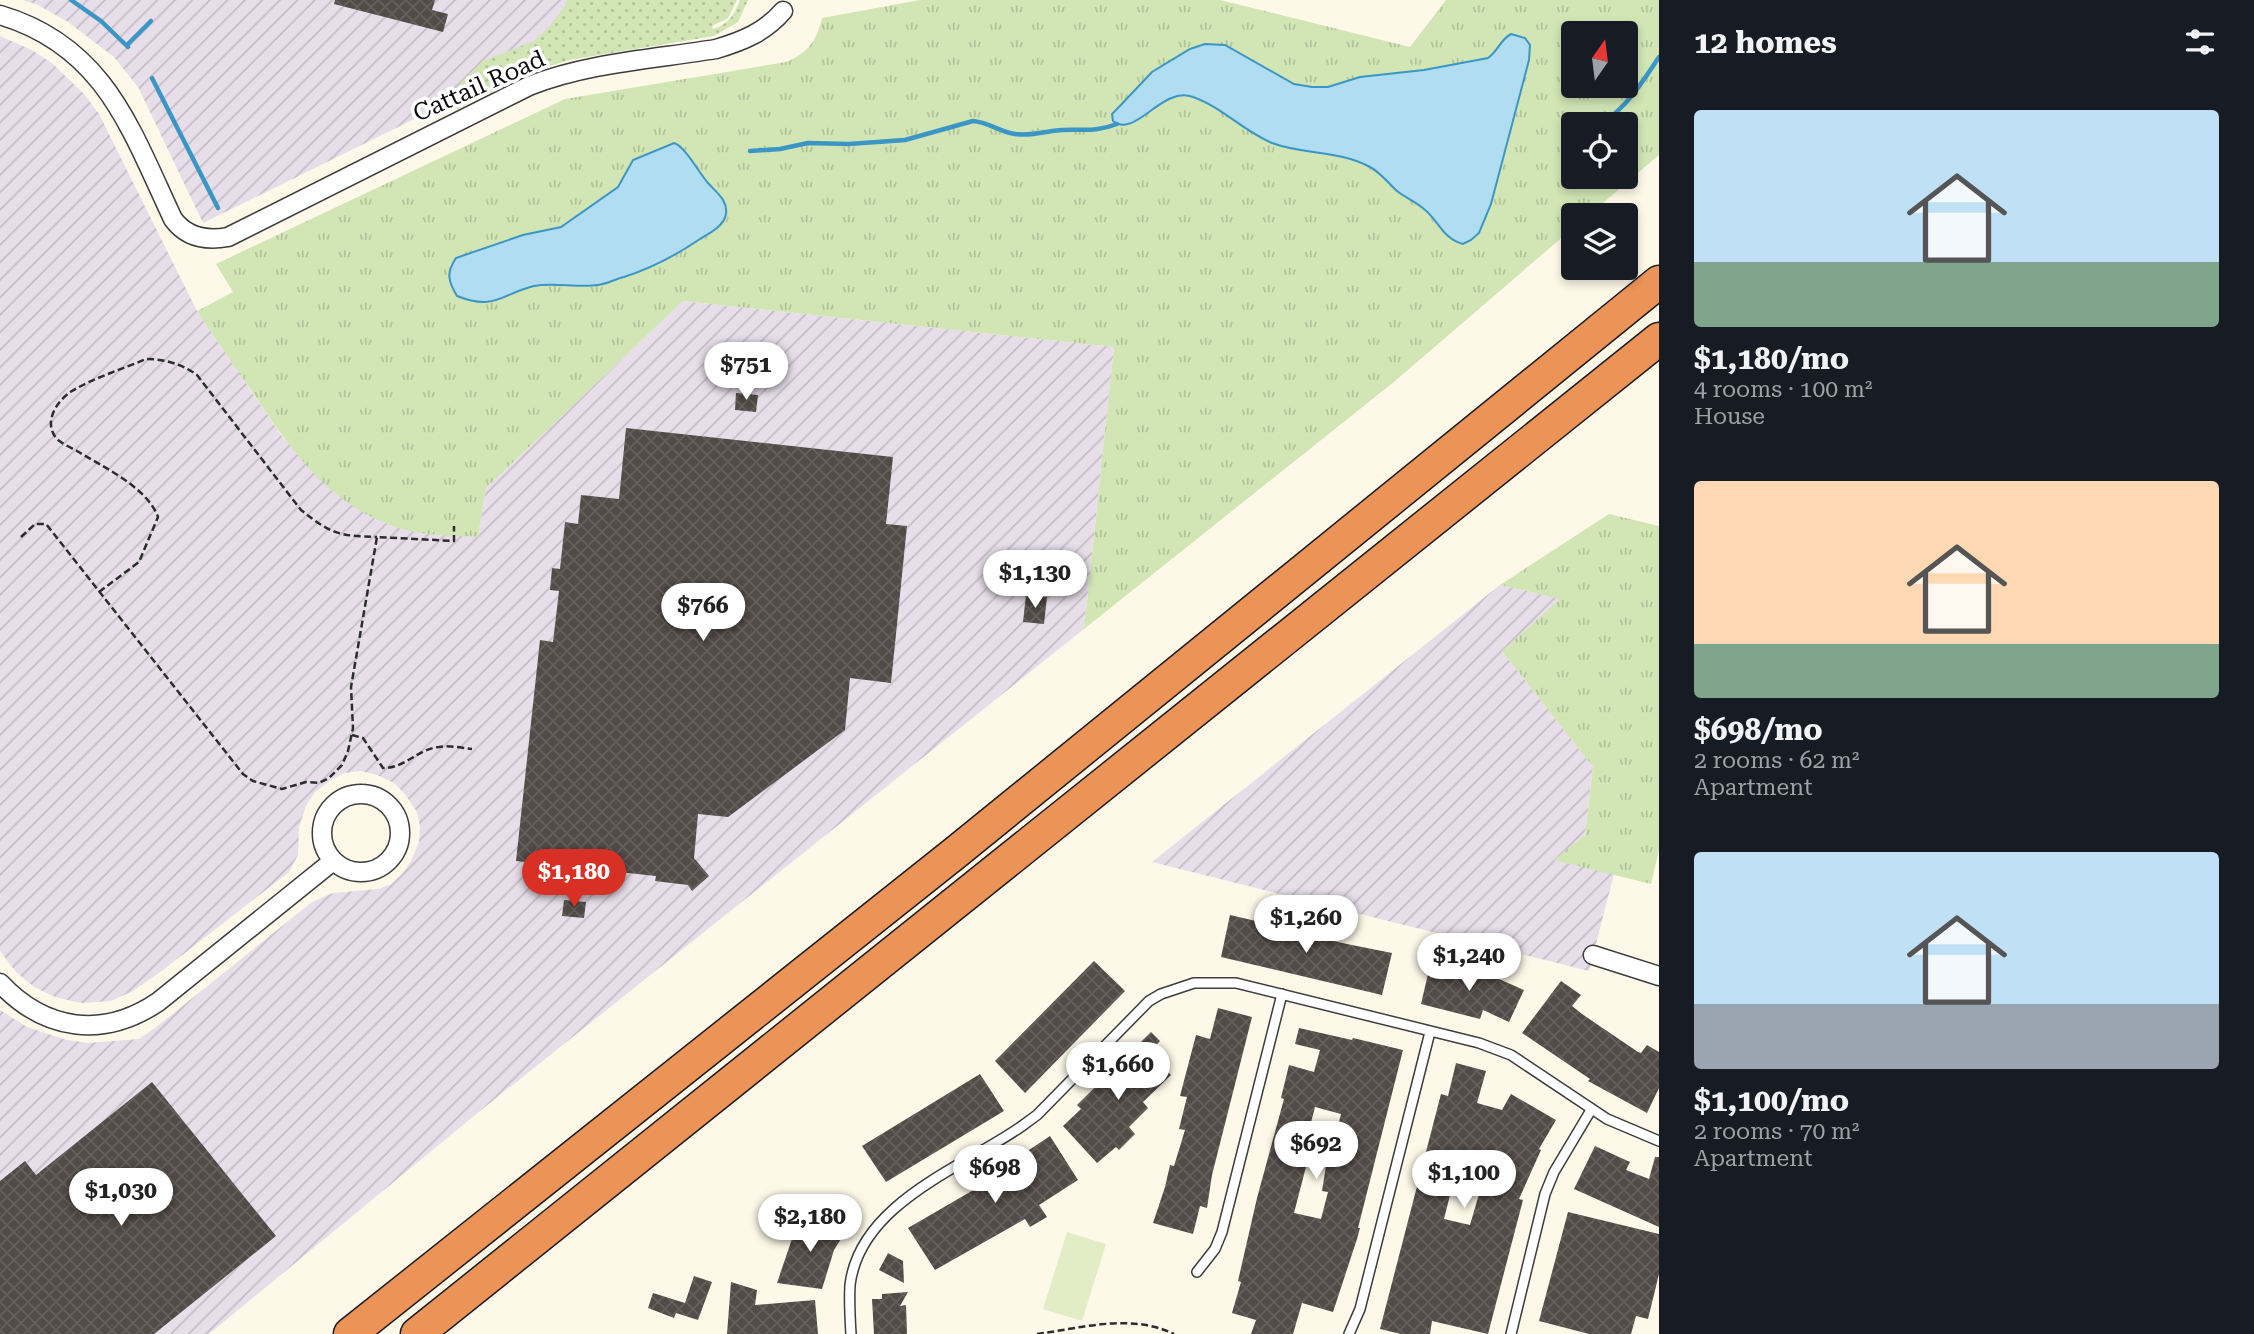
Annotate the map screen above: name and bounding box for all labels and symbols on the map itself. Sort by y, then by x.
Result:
north arrow [1561,21,1638,98]
street label: Cattail Road [409,45,549,127]
pin: $751 [705,342,787,402]
pin: $1,130 [978,550,1092,610]
pin: $766 [662,584,744,643]
pin: $1,180 [517,850,631,909]
pin: $1,260 [1249,895,1363,955]
pin: $1,240 [1412,934,1526,993]
pin: $1,660 [1061,1042,1175,1102]
pin: $692 [1275,1122,1357,1181]
pin: $698 [954,1146,1036,1205]
pin: $1,100 [1407,1150,1521,1210]
pin: $1,030 [64,1168,178,1228]
pin: $2,180 [753,1194,867,1254]

